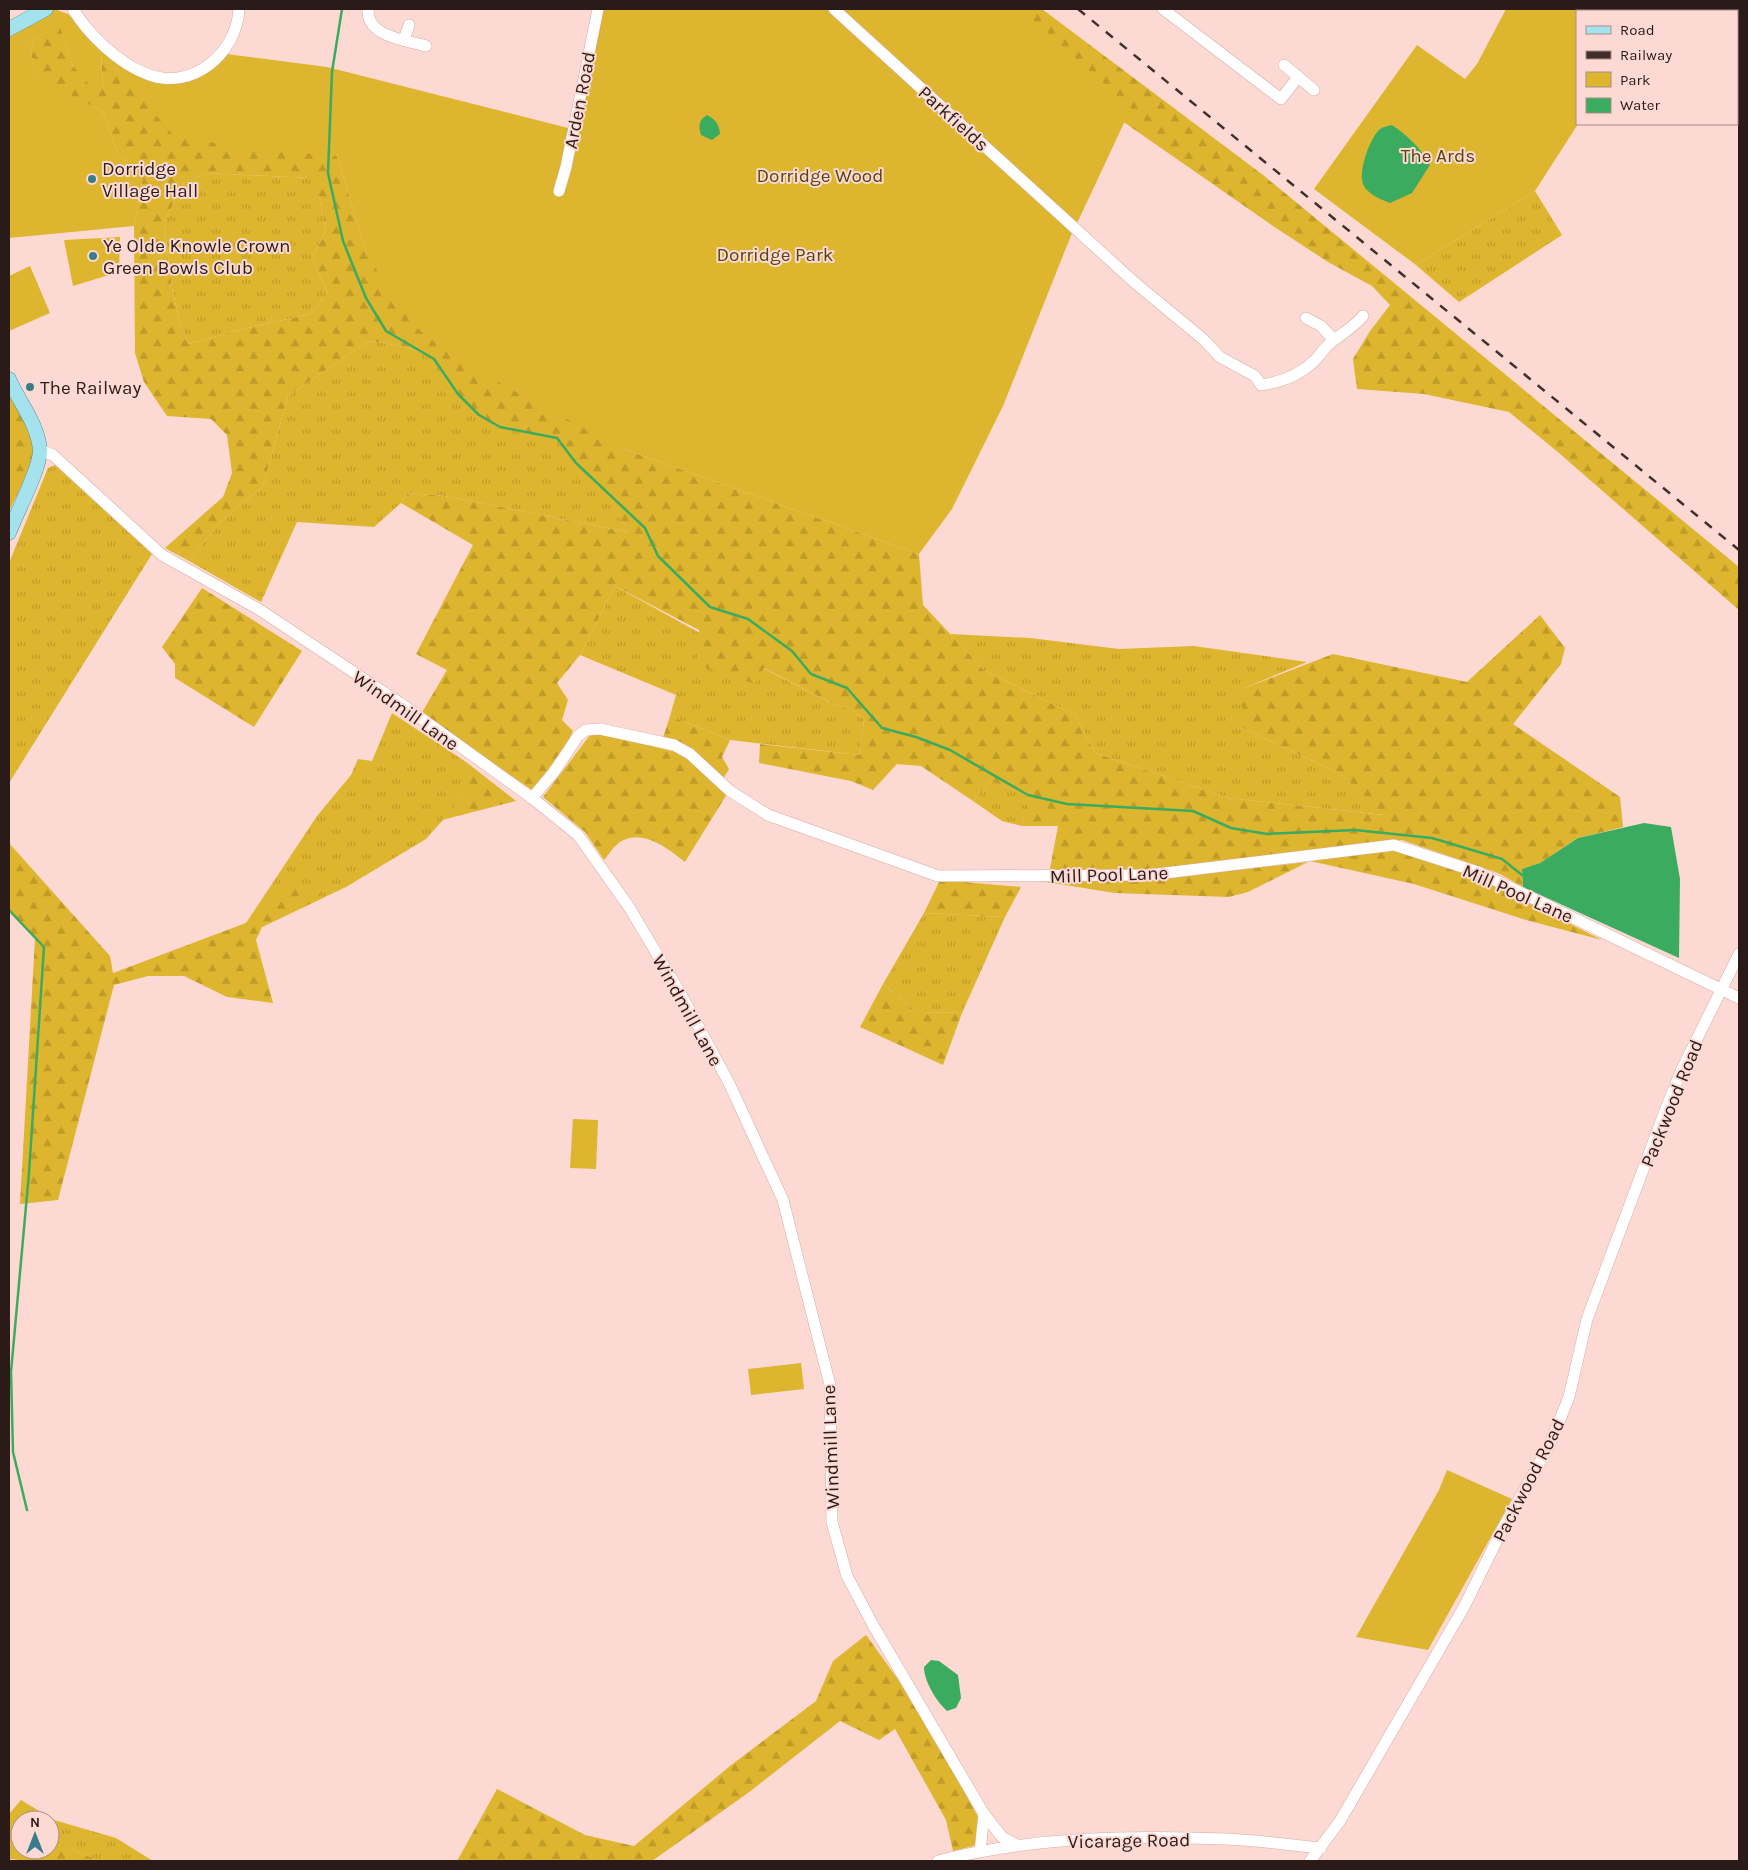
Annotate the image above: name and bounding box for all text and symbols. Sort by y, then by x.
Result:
legend [1576,10,1738,125]
text: Road [1620,21,1655,39]
text: Railway [1620,46,1672,64]
street label: Arden Road [560,50,600,151]
text: Park [1620,71,1650,89]
street label: Parkfields [914,81,993,156]
text: Water [1620,96,1661,114]
park label: The Ards [1401,145,1475,167]
place label: Dorridge Village Hall [102,158,198,202]
park label: Dorridge Wood [757,165,883,187]
marker: Dorridge Village Hall [86,173,98,185]
place label: Ye Olde Knowle Crown Green Bowls Club [103,235,290,279]
park label: Dorridge Park [716,244,834,266]
marker: Ye Olde Knowle Crown Green Bowls Club [87,250,99,262]
place label: The Railway [40,377,142,399]
marker: The Railway [24,381,36,393]
street label: Windmill Lane [348,666,463,756]
street label: Mill Pool Lane [1459,860,1576,928]
street label: Mill Pool Lane [1049,862,1169,888]
street label: Windmill Lane [647,951,727,1070]
street label: Packwood Road [1636,1036,1708,1170]
street label: Windmill Lane [818,1384,844,1510]
street label: Packwood Road [1488,1415,1569,1546]
north arrow [10,1810,60,1860]
text: N [30,1814,40,1831]
street label: Vicarage Road [1067,1829,1191,1853]

